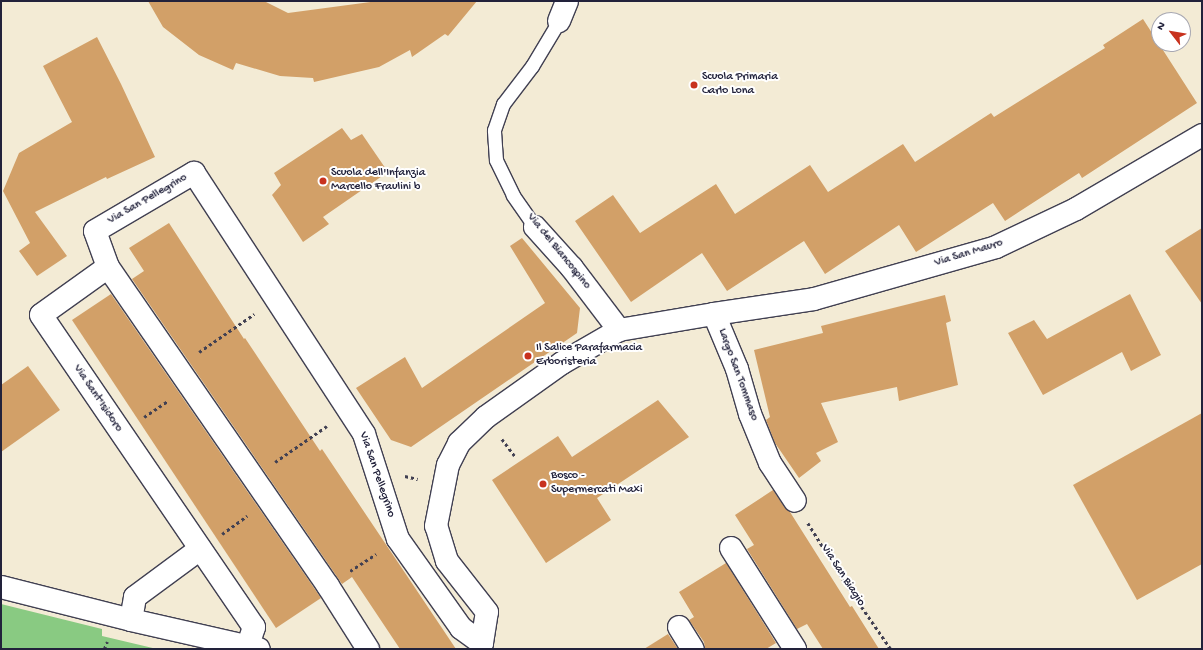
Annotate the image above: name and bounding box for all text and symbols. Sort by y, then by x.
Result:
north arrow [1151,12,1191,52]
text: N [1155,20,1169,33]
place label: Scuola Primaria Carlo Lona [702,71,778,99]
marker: Scuola Primaria Carlo Lona [689,80,699,90]
place label: Scuola dell'Infanzia Marcello Fraulini b [331,167,425,195]
street label: Via San Pellegrino [106,171,190,229]
marker: Scuola dell'Infanzia Marcello Fraulini b [318,176,328,186]
street label: Via del Biancospino [523,211,593,293]
street label: Via San Mauro [933,237,1005,271]
street label: Largo San Tommaso [714,327,760,423]
place label: Il Salice Parafarmacia Erboristeria [536,342,642,370]
marker: Il Salice Parafarmacia Erboristeria [523,351,533,361]
street label: Via Sant'Isidoro [69,363,125,435]
street label: Via San Pellegrino [355,430,397,520]
place label: Bosco - Supermercati Maxi [551,470,642,498]
marker: Bosco - Supermercati Maxi [538,479,548,489]
street label: Via San Biagio [817,542,867,610]

